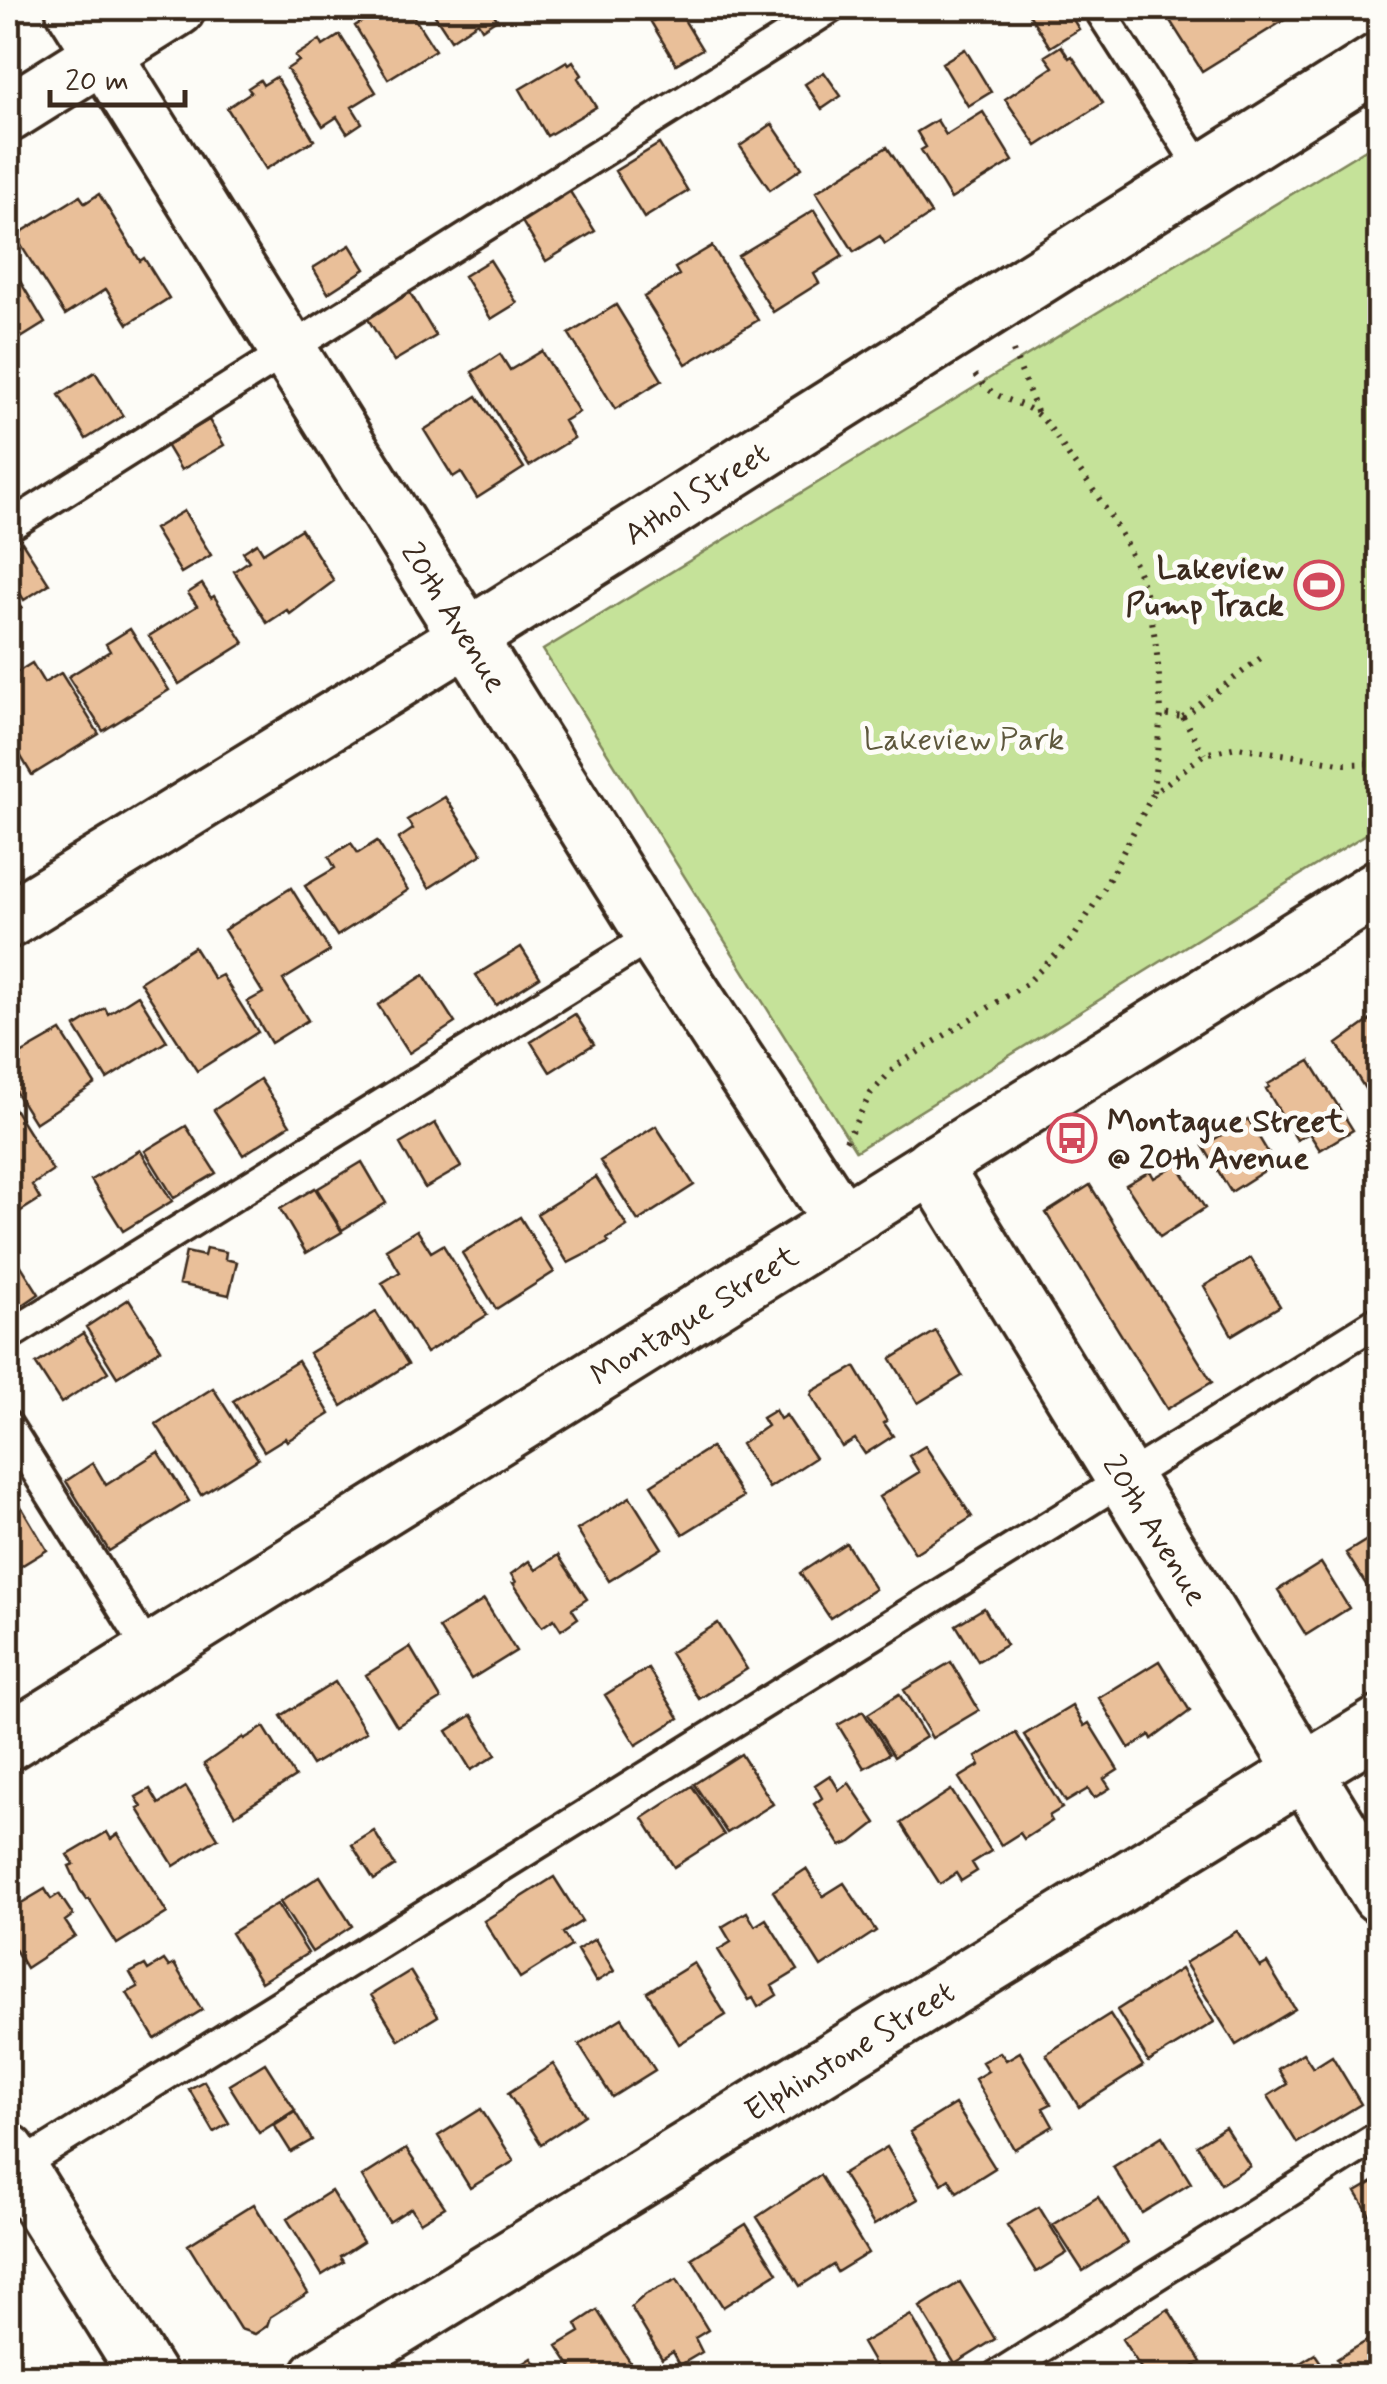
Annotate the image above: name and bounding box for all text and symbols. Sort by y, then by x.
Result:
scale bar [50,45,185,107]
text: 20 m [65,62,129,101]
street label: Athol Street [617,433,778,556]
street label: 20th Avenue [390,535,516,701]
place label: Lakeview Pump Track [1126,548,1284,627]
sports icon: Lakeview Pump Track [1293,559,1345,611]
park label: Lakeview Park [863,719,1065,761]
place label: Montague Street @ 20th Avenue [1107,1101,1345,1180]
bus stop icon: Montague Street @ 20th Avenue [1046,1112,1098,1164]
street label: Montague Street [583,1236,807,1397]
street label: 20th Avenue [1092,1447,1217,1614]
street label: Elphinstone Street [737,1972,963,2133]

